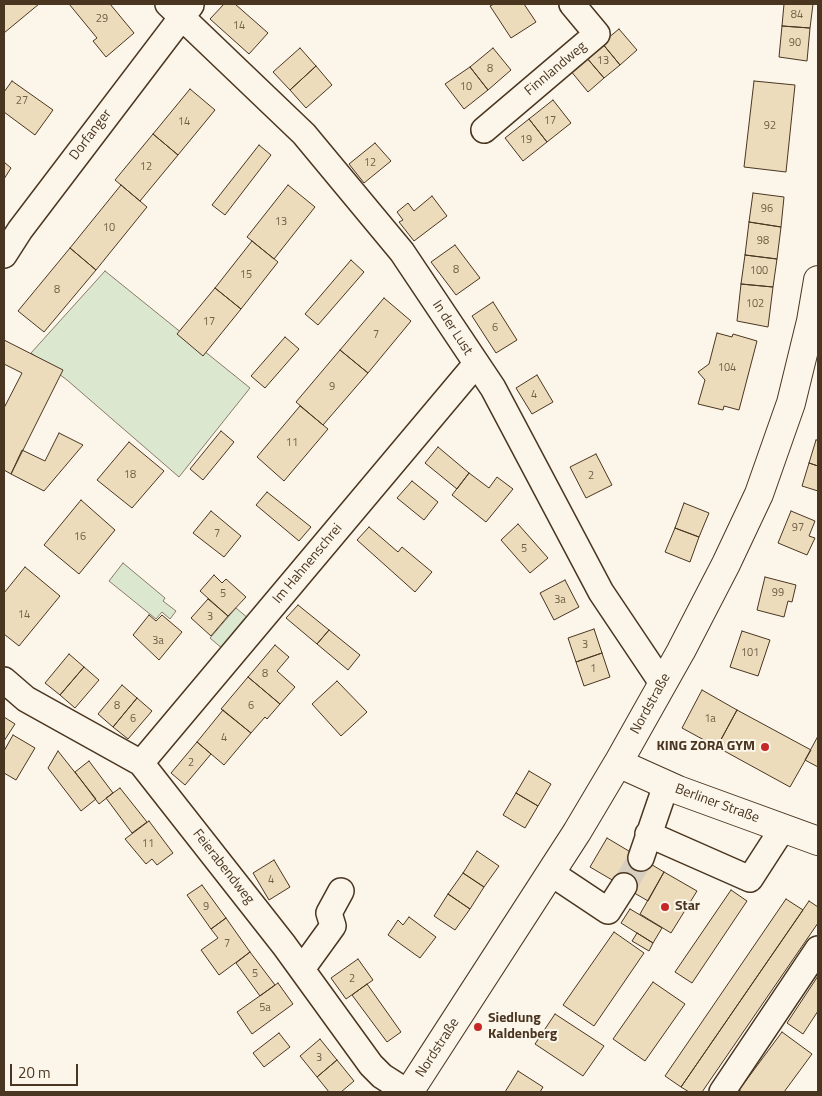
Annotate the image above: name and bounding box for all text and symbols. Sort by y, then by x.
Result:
house number: 84 [791,8,803,22]
house number: 29 [96,12,108,26]
house number: 14 [233,19,245,33]
house number: 90 [789,36,801,50]
street label: Finnlandweg [522,38,590,100]
house number: 13 [597,54,609,68]
house number: 8 [487,62,493,76]
house number: 10 [460,80,472,94]
house number: 27 [16,94,28,108]
street label: Dorfanger [66,106,116,164]
house number: 17 [544,114,556,128]
house number: 14 [178,115,190,129]
house number: 92 [764,119,776,133]
house number: 19 [520,133,532,147]
house number: 12 [364,156,376,170]
house number: 12 [140,160,152,174]
house number: 96 [761,202,773,216]
house number: 13 [275,215,287,229]
house number: 10 [103,221,115,235]
house number: 98 [757,234,769,248]
house number: 8 [453,263,459,277]
house number: 100 [750,264,768,278]
house number: 15 [240,268,252,282]
house number: 8 [54,283,60,297]
street label: In der Lust [428,297,476,359]
house number: 102 [746,297,764,311]
house number: 17 [203,315,215,329]
house number: 6 [492,321,498,335]
house number: 7 [373,328,379,342]
house number: 104 [718,361,736,375]
house number: 9 [329,380,335,394]
house number: 4 [531,388,537,402]
house number: 11 [286,436,298,450]
house number: 18 [124,468,136,482]
house number: 2 [588,469,594,483]
street label: Im Hahnenschrei [270,521,346,607]
house number: 97 [792,521,804,535]
house number: 7 [214,527,220,541]
house number: 16 [74,530,86,544]
house number: 5 [521,542,527,556]
house number: 99 [772,586,784,600]
house number: 5 [220,587,226,601]
house number: 3a [554,593,566,607]
house number: 14 [18,608,30,622]
house number: 3 [207,610,213,624]
house number: 3a [152,634,164,648]
house number: 3 [582,638,588,652]
house number: 101 [741,646,759,660]
house number: 1 [590,662,596,676]
house number: 8 [262,667,268,681]
street label: Nordstraße [627,671,675,737]
house number: 8 [114,699,120,713]
house number: 6 [248,699,254,713]
house number: 6 [130,712,136,726]
house number: 1a [704,712,716,726]
house number: 4 [221,731,227,745]
place label: KING ZORA GYM [657,739,755,755]
marker: KING ZORA GYM [759,741,771,753]
house number: 2 [188,756,194,770]
street label: Berliner Straße [672,781,762,827]
street label: Feierabendweg [189,826,257,908]
house number: 11 [142,837,154,851]
house number: 4 [268,873,274,887]
place label: Star [675,899,700,915]
house number: 9 [203,900,209,914]
marker: Star [659,901,671,913]
house number: 7 [224,937,230,951]
house number: 5 [252,967,258,981]
house number: 2 [349,972,355,986]
house number: 5a [259,1001,271,1015]
place label: Siedlung Kaldenberg [488,1011,557,1044]
street label: Nordstraße [413,1015,463,1081]
marker: Siedlung Kaldenberg [472,1021,484,1033]
house number: 3 [316,1051,322,1065]
scale bar [12,1054,80,1086]
text: 20 m [18,1061,51,1084]

